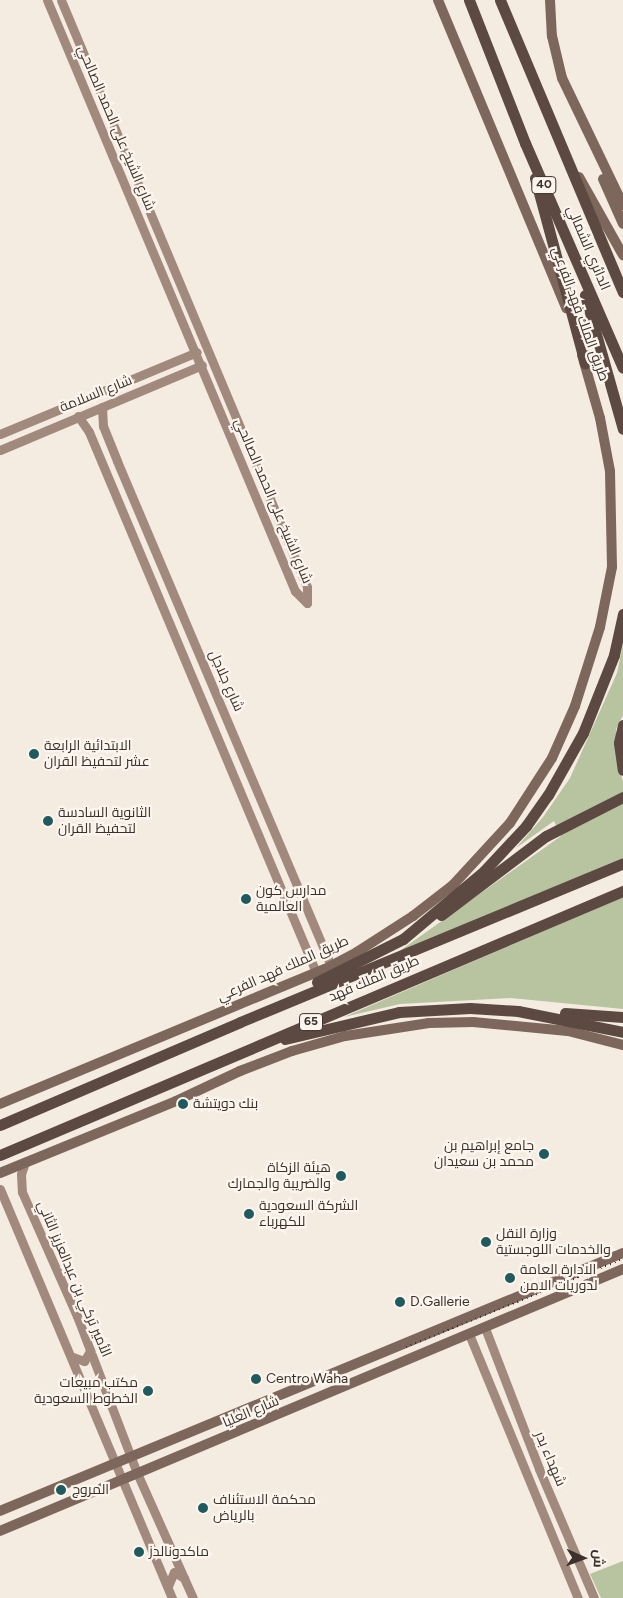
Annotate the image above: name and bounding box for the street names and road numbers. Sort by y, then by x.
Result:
street label: شارع الشيخ على الحمد الصالحي [74,43,158,213]
road number: 40 [530,176,558,194]
street label: الدائري الشمالي [563,203,613,293]
street label: طريق الملك فهد الفرعي [548,244,612,384]
street label: شارع السلامة [57,372,135,416]
street label: شارع الشيخ على الحمد الصالحي [231,416,315,586]
street label: شارع جلاجل [205,648,247,714]
street label: طريق الملك فهد الفرعي [215,932,351,1006]
street label: طريق الملك فهد [326,952,422,1006]
road number: 65 [298,1012,324,1032]
street label: الأمير تركي بن عبدالعزيز الثاني [33,1198,115,1360]
street label: شارع العليا [220,1393,282,1431]
street label: شهداء بدر [531,1429,569,1489]

